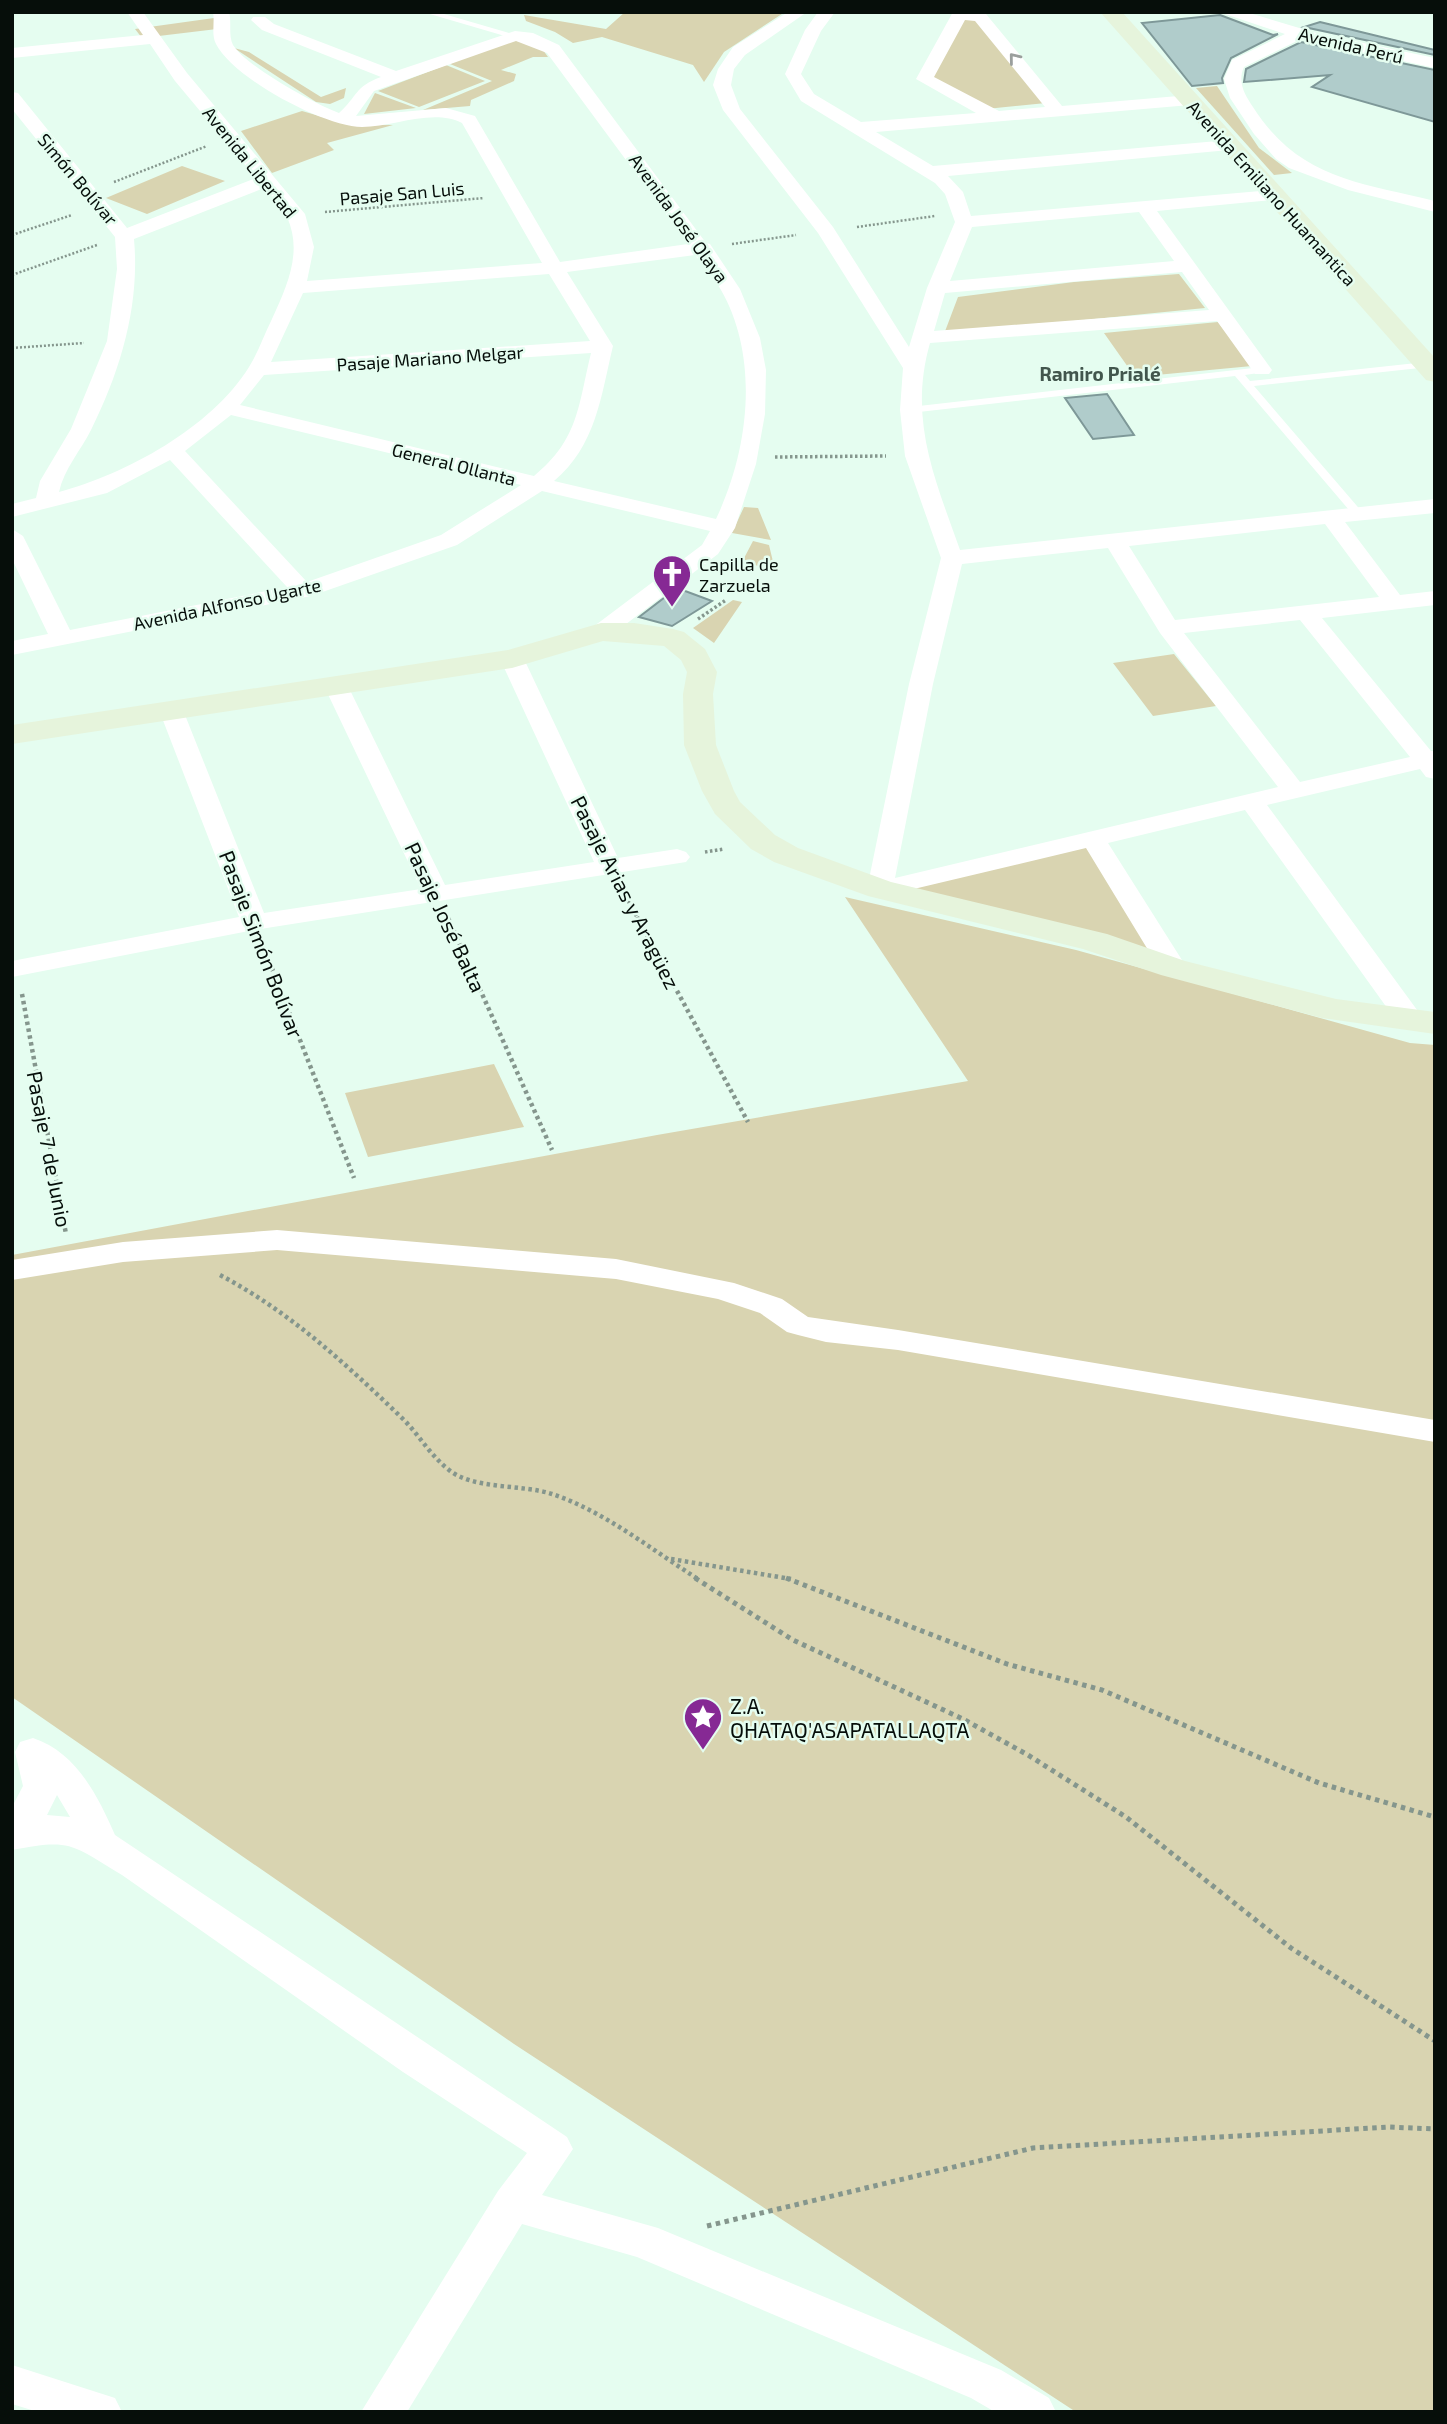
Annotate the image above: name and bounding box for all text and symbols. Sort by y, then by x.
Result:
street label: Avenida Perú [1297,22,1405,68]
one-way arrow [1010,54,1022,67]
street label: Avenida Emiliano Huamantica [1183,96,1361,290]
street label: Avenida Libertad [198,102,302,222]
street label: Simón Bolívar [33,129,123,229]
street label: Avenida José Olaya [625,149,733,287]
street label: Pasaje San Luis [339,177,465,209]
street label: Pasaje Mariano Melgar [336,340,524,376]
district label: Ramiro Prialé [1039,362,1161,385]
street label: General Ollanta [390,438,518,490]
church icon: Capilla de Zarzuela [651,553,693,608]
place label: Capilla de Zarzuela [699,553,779,596]
street label: Avenida Alfonso Ugarte [131,573,323,635]
street label: Pasaje Arias y Aragüez [566,791,686,993]
street label: Pasaje José Balta [399,838,492,996]
street label: Pasaje Simón Bolívar [214,847,310,1042]
street label: Pasaje 7 de Junio [22,1069,77,1229]
place label: Z.A. QHATAQ'ASAPATALLAQTA [730,1693,969,1743]
place icon: Z.A. QHATAQ'ASAPATALLAQTA [682,1696,724,1751]

